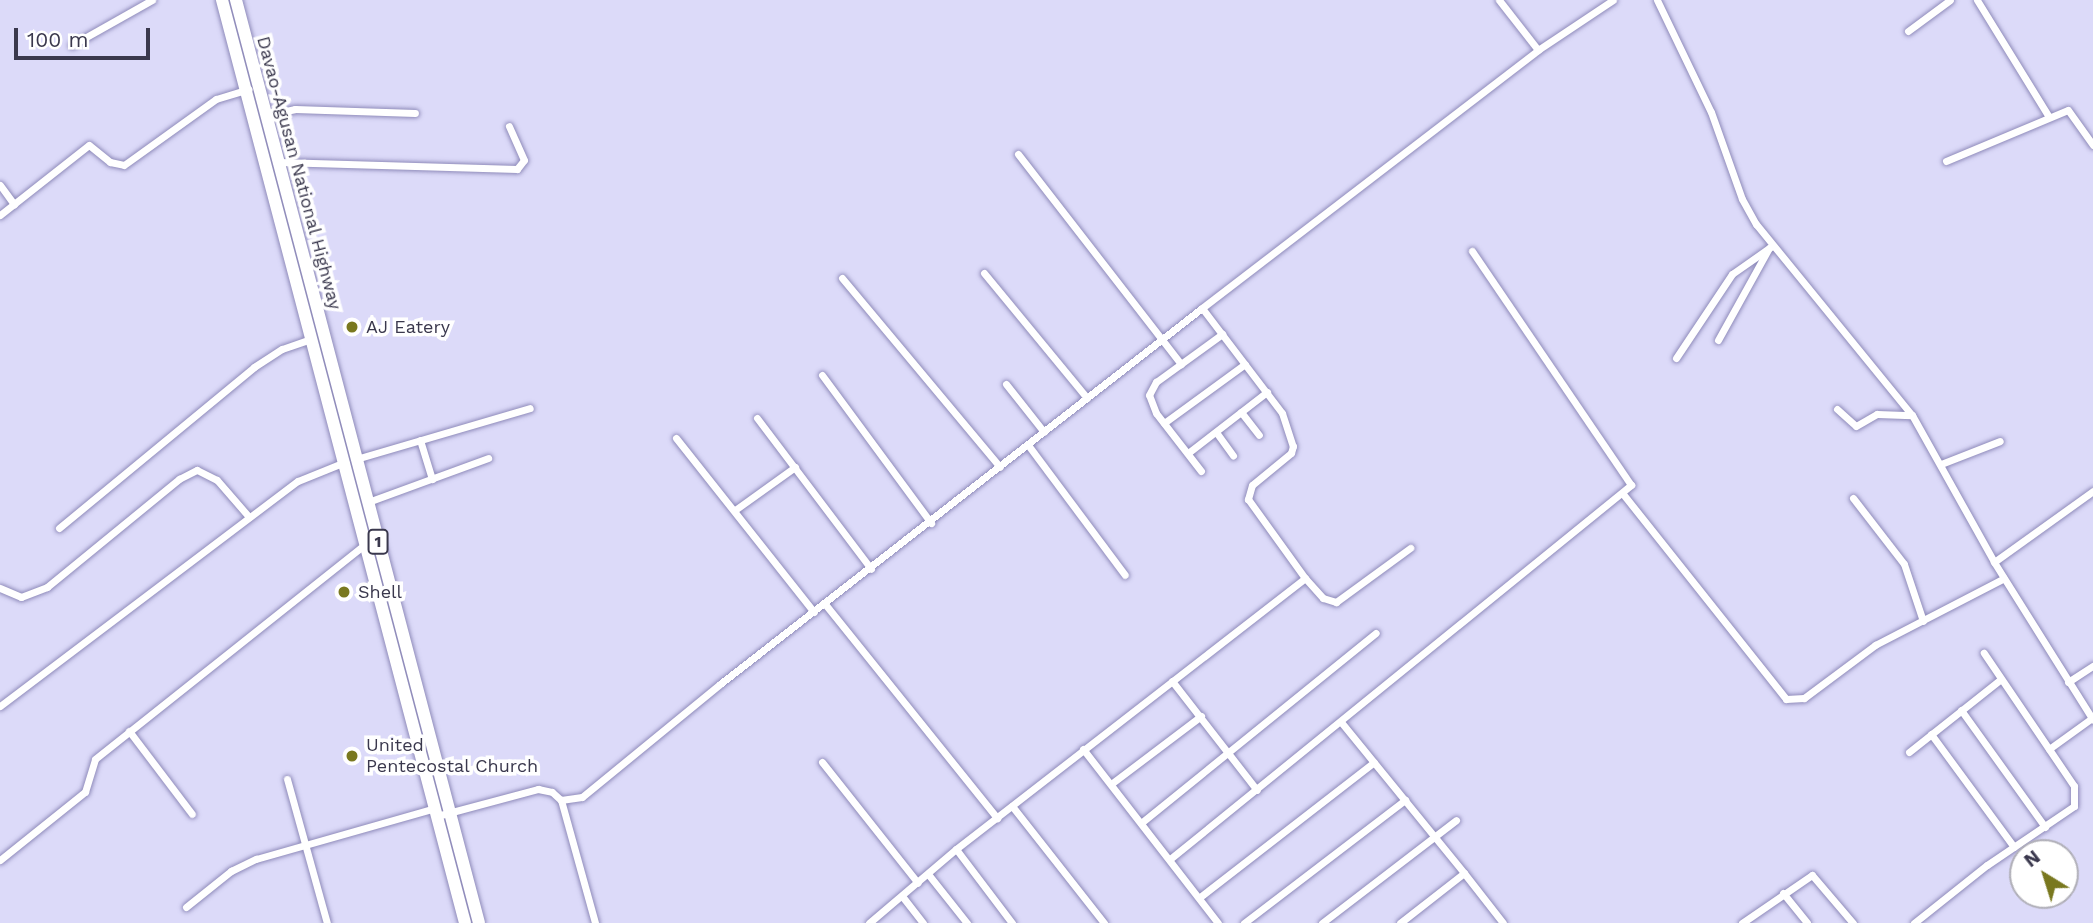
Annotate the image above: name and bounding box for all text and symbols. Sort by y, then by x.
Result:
scale bar [18,14,154,58]
text: 100 m [27,27,89,52]
street label: Davao-Agusan National Highway [252,34,346,312]
place label: AJ Eatery [366,316,450,338]
marker: AJ Eatery [344,319,360,335]
road number: 1 [368,530,388,554]
place label: Shell [358,581,402,603]
marker: Shell [336,584,352,600]
place label: United Pentecostal Church [366,735,539,778]
marker: United Pentecostal Church [344,748,360,764]
north arrow [2009,839,2079,909]
text: N [2019,845,2045,872]

